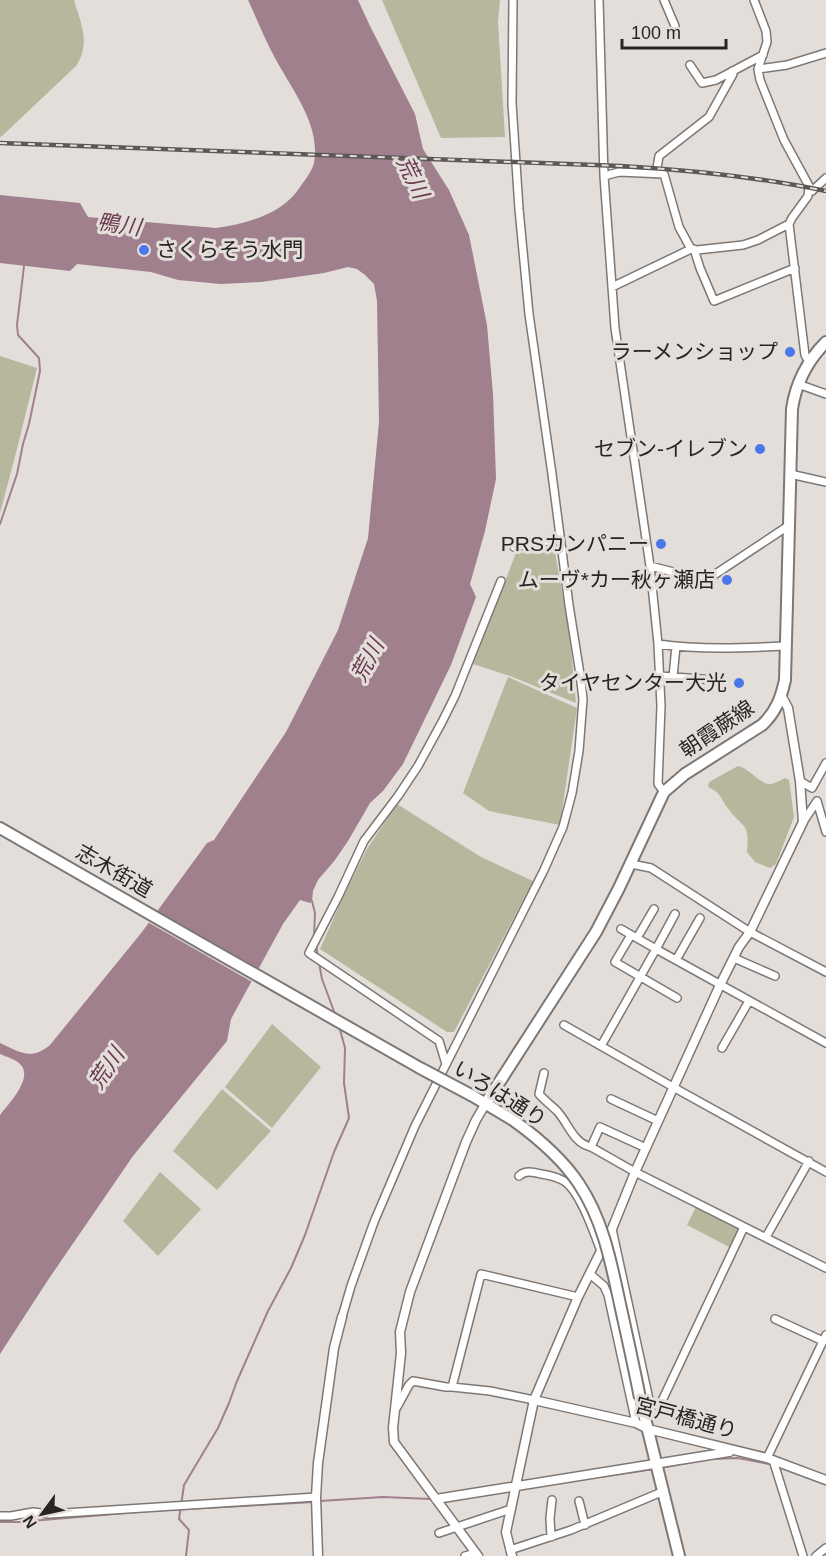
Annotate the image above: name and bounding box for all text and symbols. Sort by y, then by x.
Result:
scale bar [622,12,726,50]
text: 100 m [631,23,681,43]
water label: 荒川 [392,152,434,204]
water label: 鴨川 [95,209,144,240]
place label: さくらそう水門 [156,238,303,261]
marker: さくらそう水門 [137,243,151,257]
place label: ラーメンショップ [611,340,778,363]
marker: ラーメンショップ [783,345,797,359]
place label: セブン-イレブン [594,437,748,460]
marker: セブン-イレブン [753,442,767,456]
place label: PRSカンパニー [501,532,649,555]
marker: PRSカンパニー [654,537,668,551]
place label: ムーヴ*カー秋ヶ瀬店 [518,568,715,591]
marker: ムーヴ*カー秋ヶ瀬店 [720,573,734,587]
water label: 荒川 [346,633,390,686]
place label: タイヤセンター大光 [539,671,727,694]
marker: タイヤセンター大光 [732,676,746,690]
street label: 朝霞蕨線 [675,696,758,762]
street label: 志木街道 [72,840,156,902]
water label: 荒川 [84,1041,130,1094]
street label: いろは通り [450,1056,551,1131]
street label: 宮戸橋通り [632,1393,740,1442]
north arrow [12,1484,72,1544]
text: N [20,1512,40,1531]

